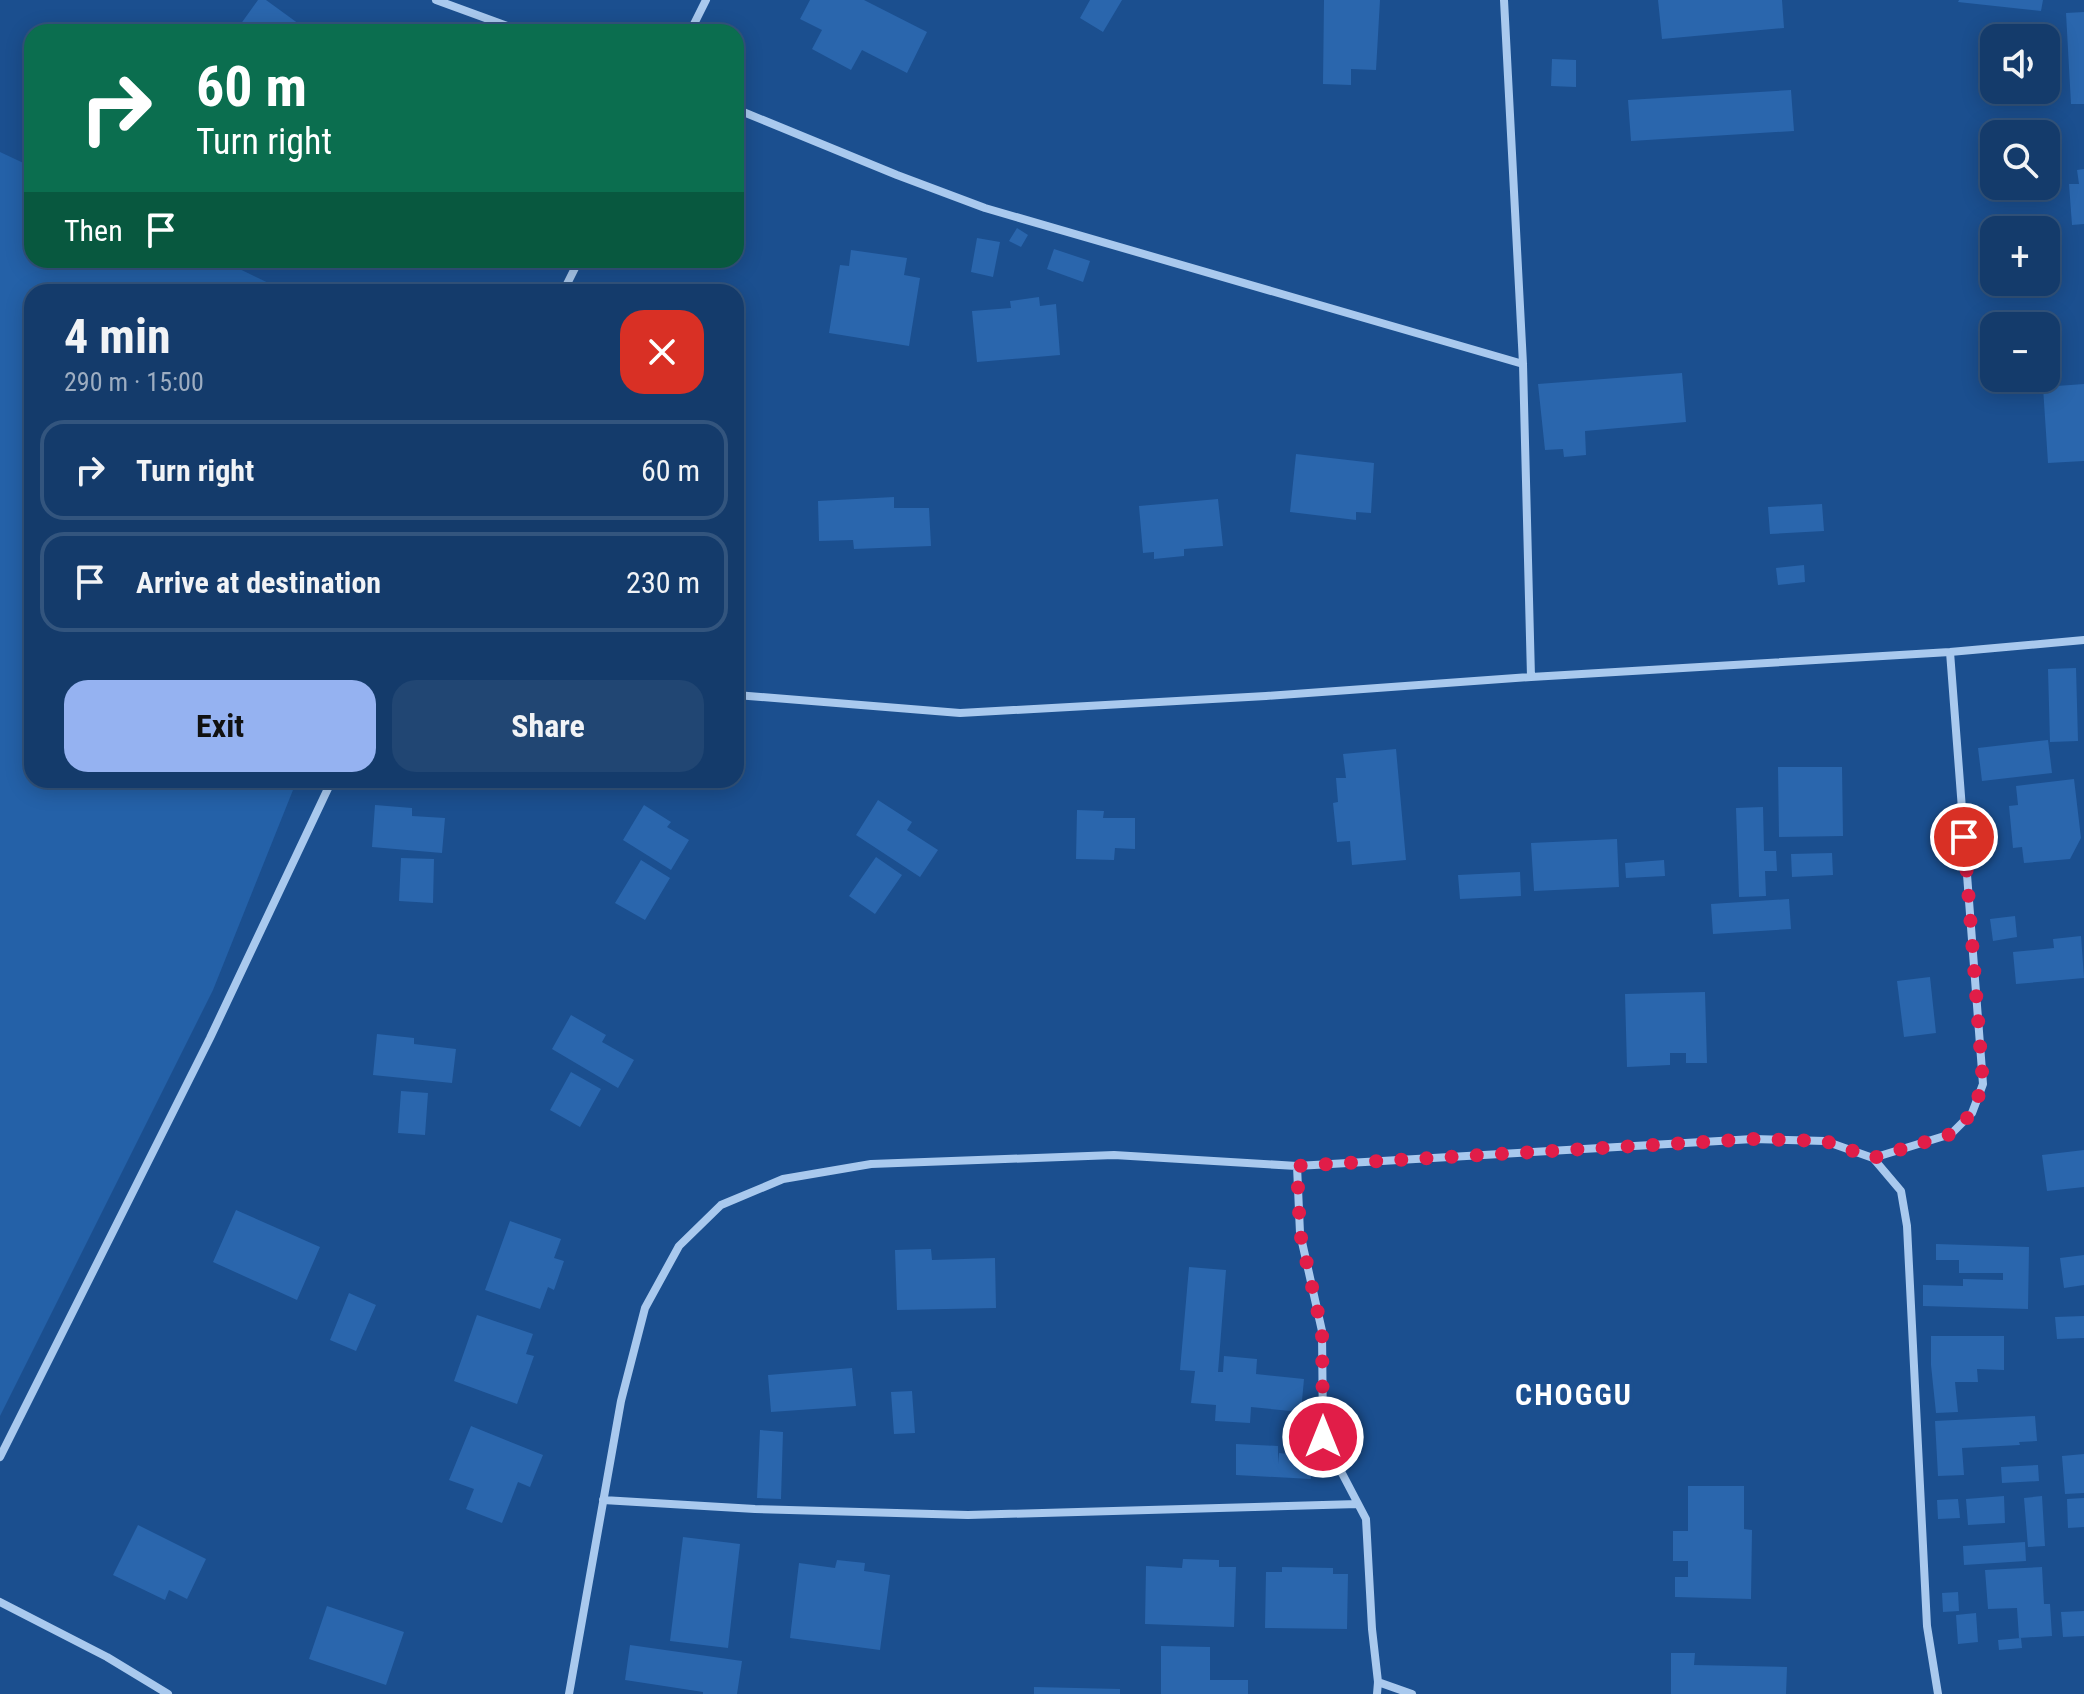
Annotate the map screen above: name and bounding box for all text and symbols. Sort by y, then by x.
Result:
map controls [1980,24,2060,392]
button: sound [1980,24,2060,104]
text: 60 m [196,54,307,120]
icon: right [64,56,168,160]
button: search [1980,120,2060,200]
text: Turn right [196,121,332,163]
icon: arrive [139,208,183,252]
text: Then [64,213,123,248]
button: + [1980,216,2060,296]
text: 4 min [64,308,171,365]
button: close [620,310,704,394]
button: − [1980,312,2060,392]
text: 290 m · 15:00 [64,367,204,397]
icon: right [68,448,112,492]
text: Turn right [136,453,254,488]
text: 60 m [641,453,700,488]
icon: arrive [68,560,112,604]
text: Arrive at destination [136,565,381,600]
text: 230 m [626,565,700,600]
button: Exit [64,680,376,772]
button: Share [392,680,704,772]
pin [1930,803,1998,871]
icon: arrive [1942,815,1986,859]
district label: CHOGGU [1515,1377,1633,1412]
position arrow [1281,1395,1365,1479]

